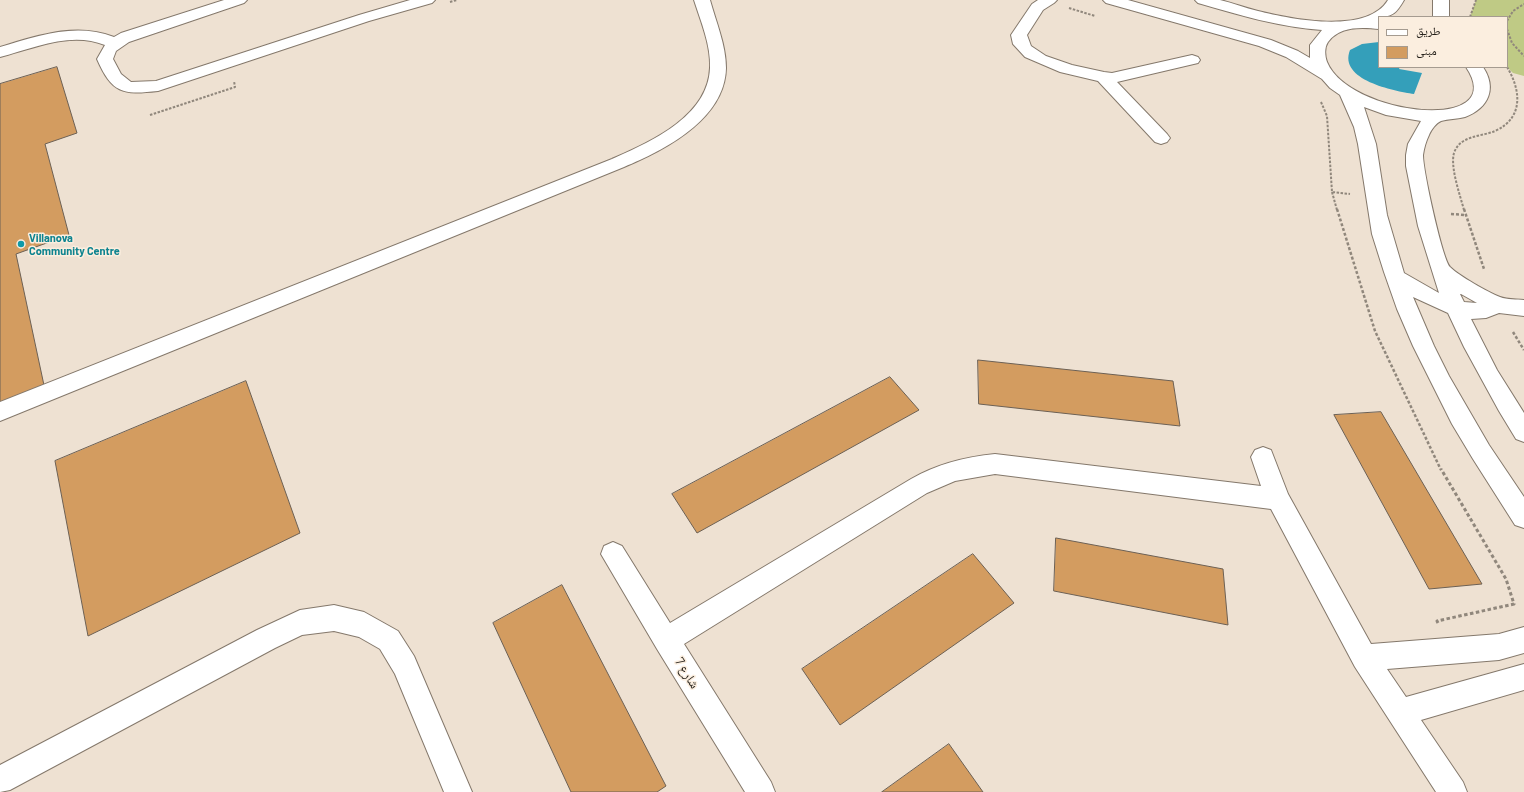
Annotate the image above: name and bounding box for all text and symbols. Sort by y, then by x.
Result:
legend [1378,16,1508,68]
text: طريق [1416,23,1441,37]
text: مبنى [1416,43,1437,57]
place label: Villanova Community Centre [29,231,120,257]
marker: Villanova Community Centre [16,239,26,249]
street label: شارع 7 [672,655,702,691]

